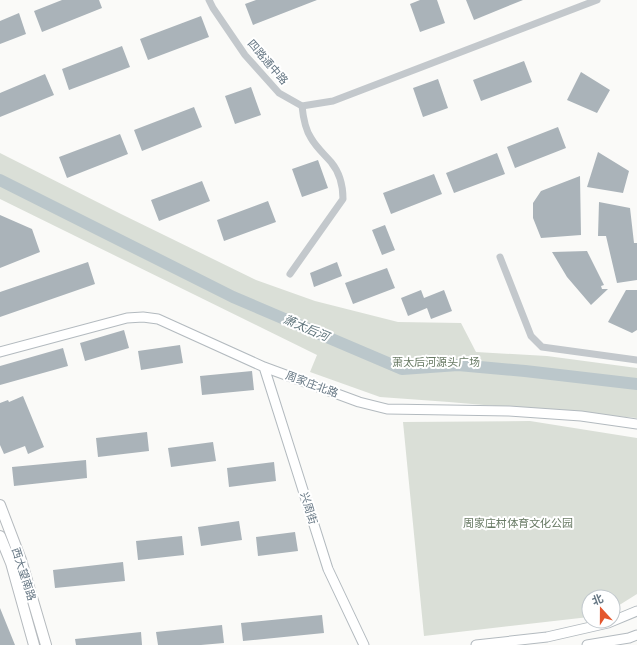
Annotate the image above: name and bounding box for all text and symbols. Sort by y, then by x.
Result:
street label: 四路通中路 [245,37,291,87]
water label: 萧太后河 [281,311,333,345]
park label: 萧太后河源头广场 [392,355,480,369]
street label: 周家庄北路 [284,368,340,400]
street label: 兴周街 [297,490,321,526]
park label: 周家庄村体育文化公园 [463,516,573,530]
street label: 西大望南路 [9,546,39,602]
north arrow [581,589,621,629]
text: 北 [590,591,605,608]

